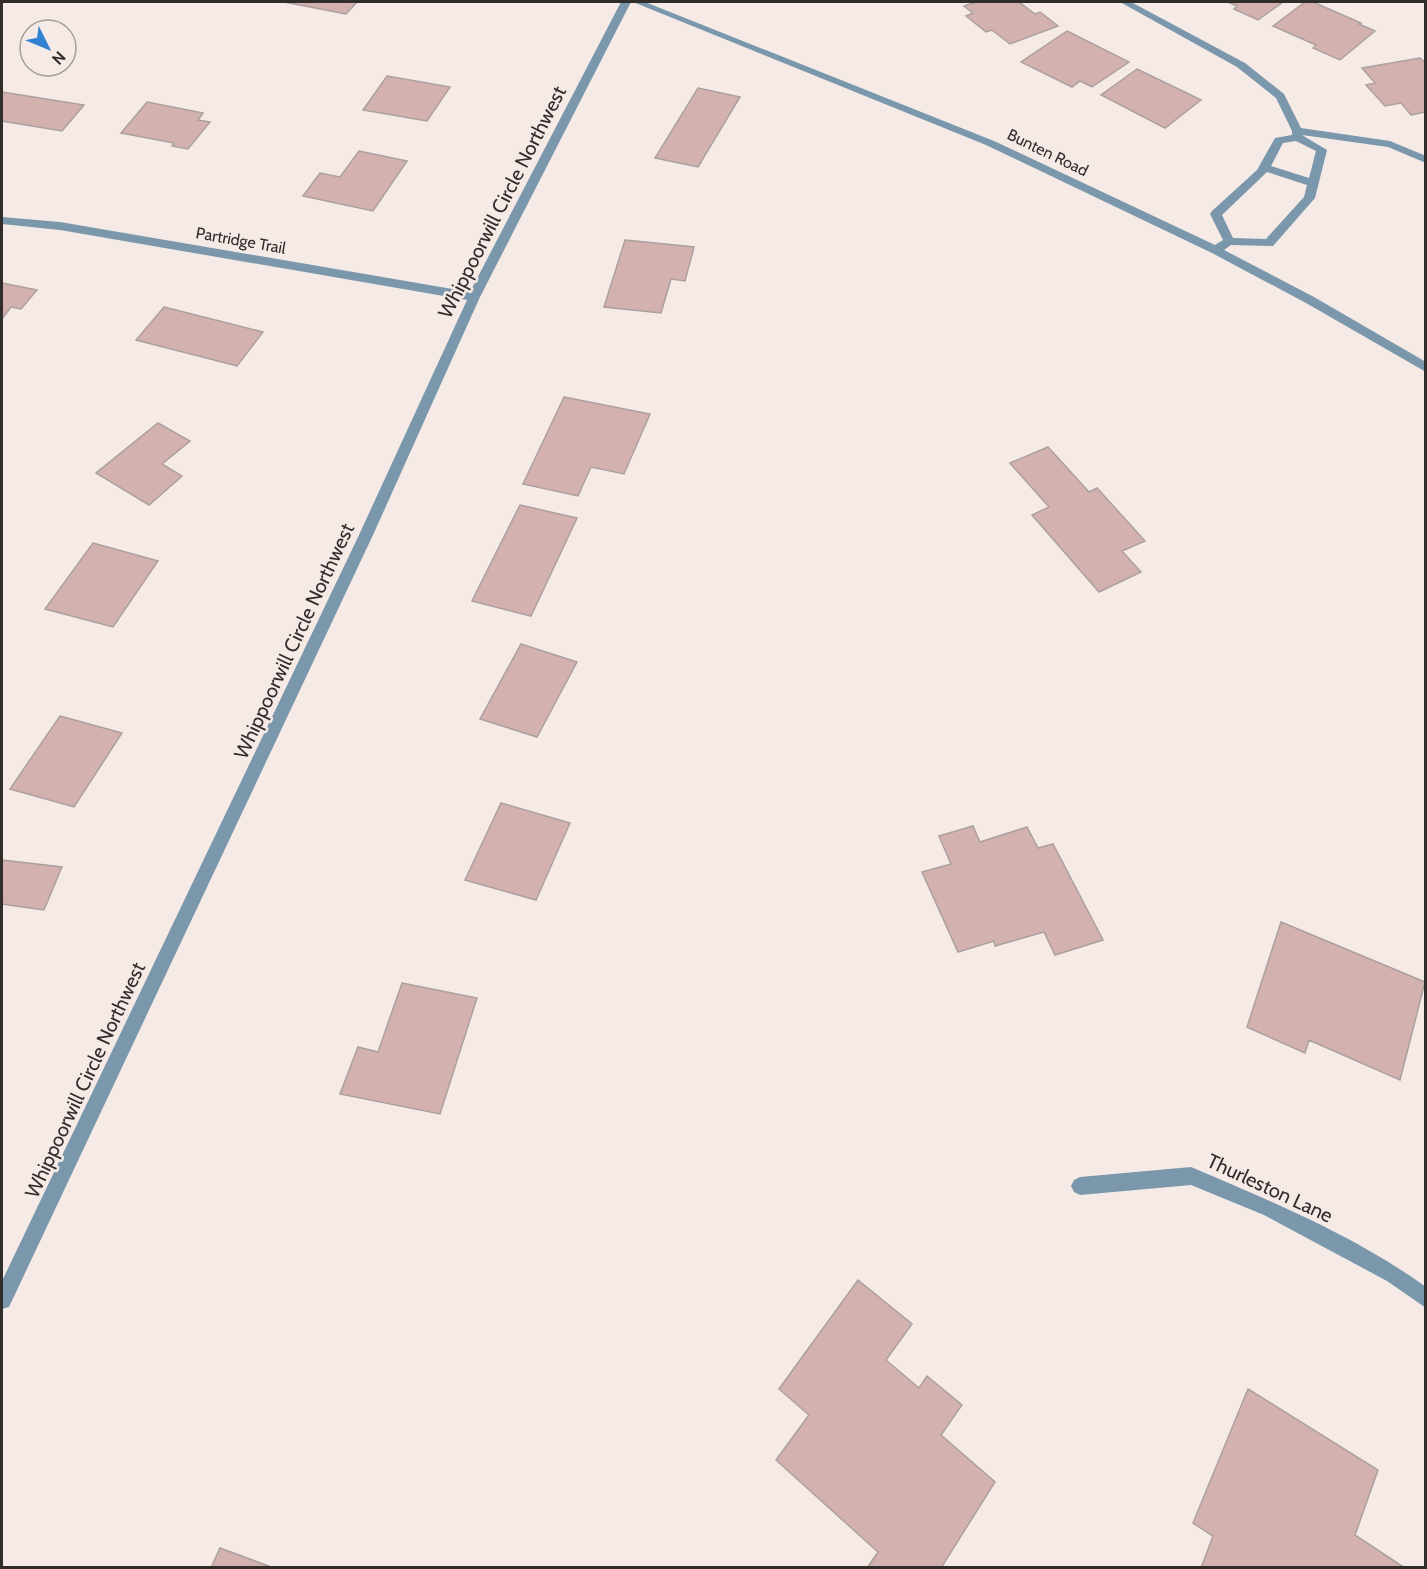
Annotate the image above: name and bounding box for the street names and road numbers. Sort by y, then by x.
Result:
street label: Whippoorwill Circle Northwest [433,82,571,322]
street label: Bunten Road [1004,125,1091,180]
street label: Partridge Trail [194,223,288,258]
street label: Whippoorwill Circle Northwest [229,519,359,763]
street label: Whippoorwill Circle Northwest [20,958,150,1202]
street label: Thurleston Lane [1203,1148,1337,1228]

